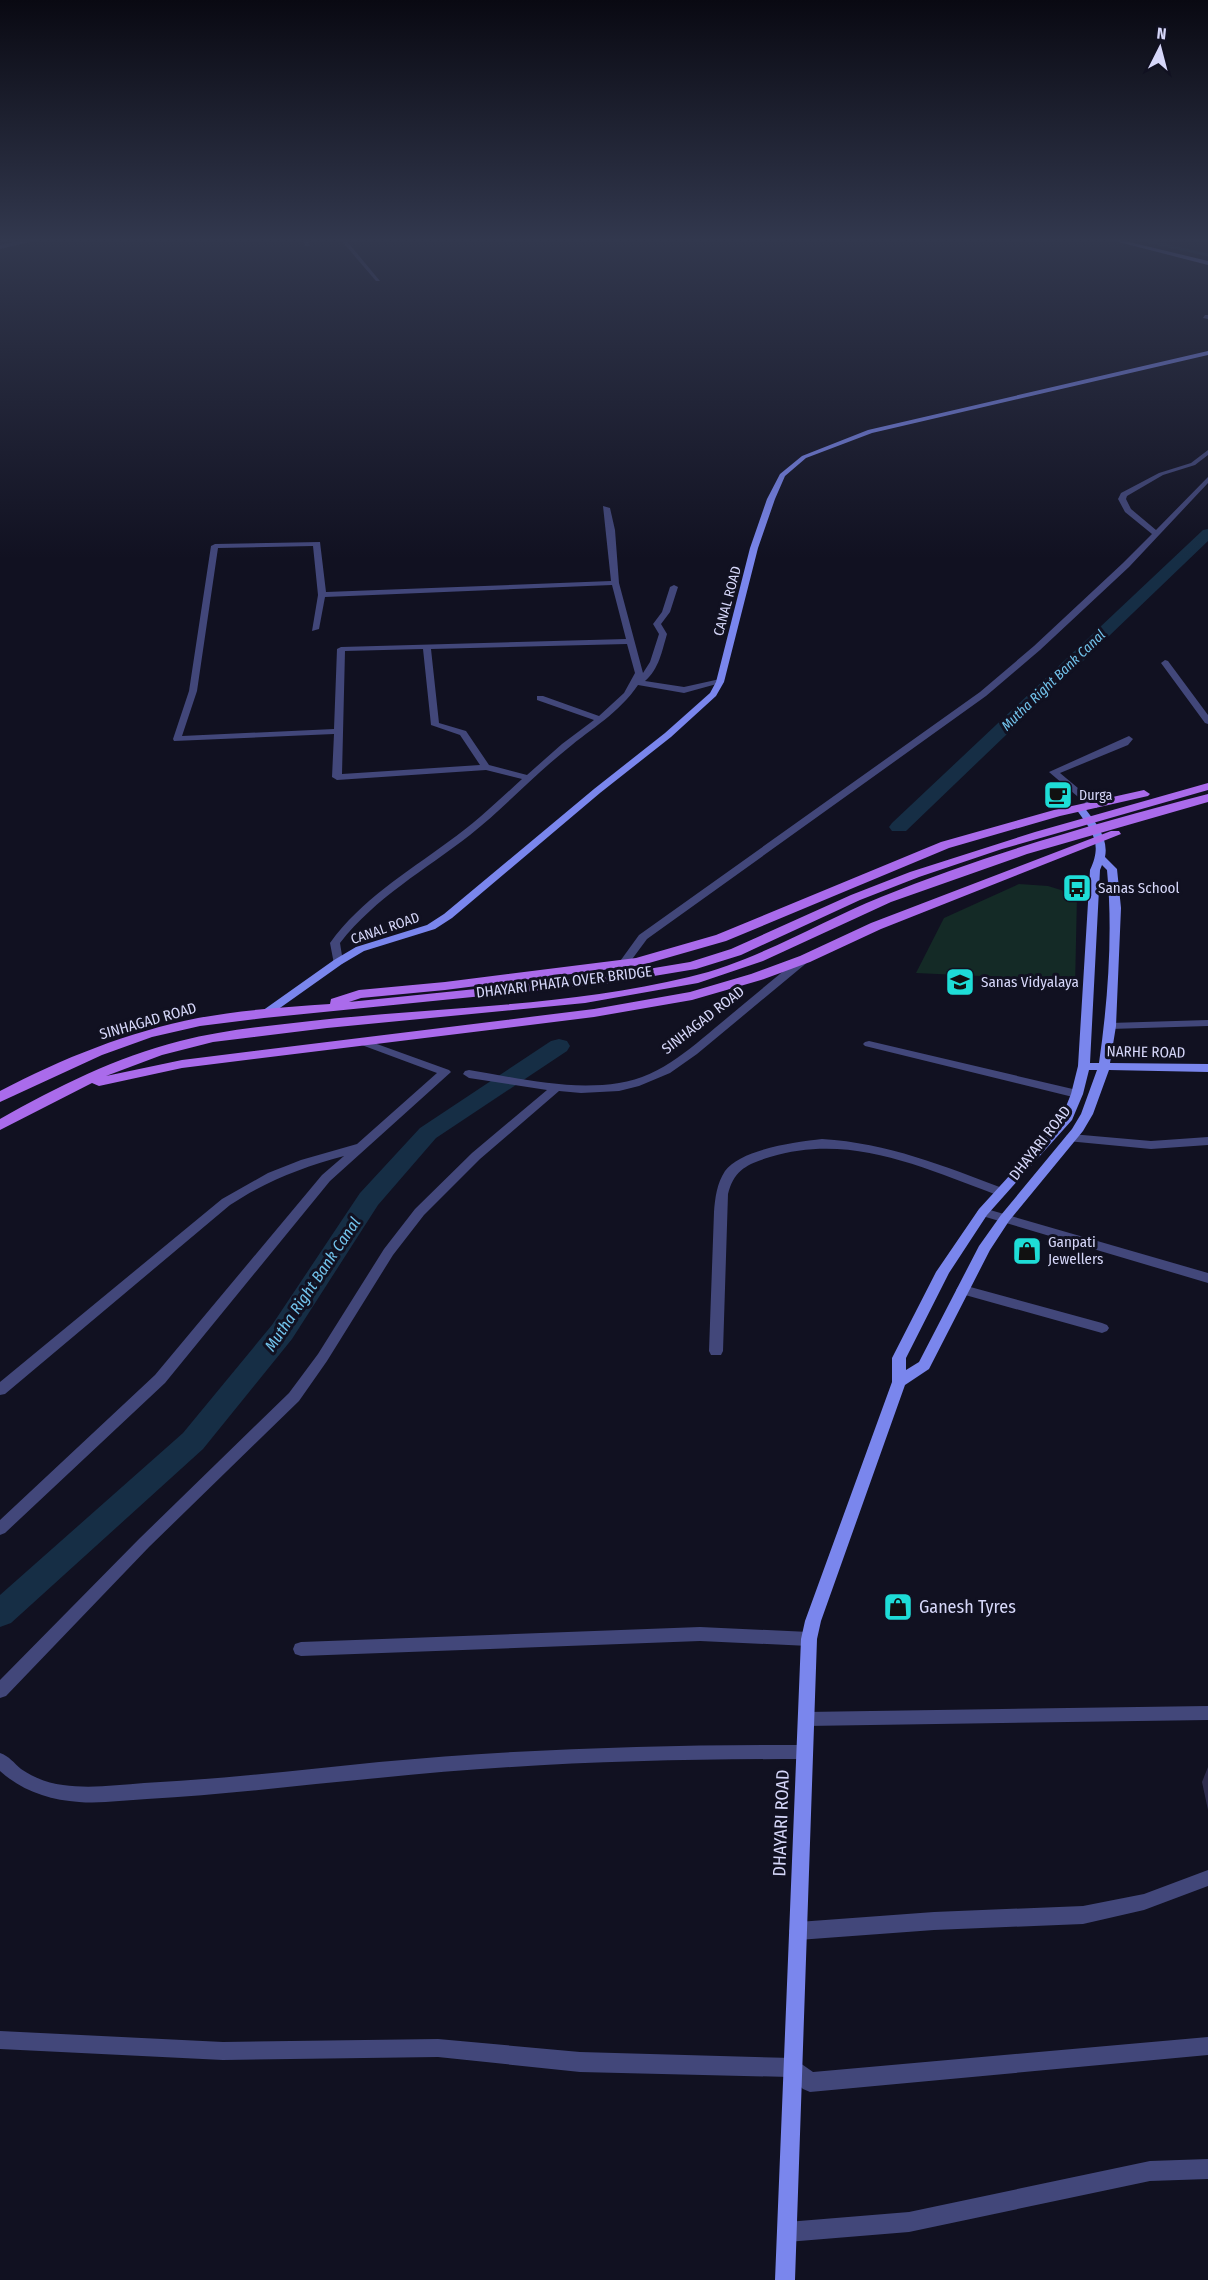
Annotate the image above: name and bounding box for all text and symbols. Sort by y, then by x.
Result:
north arrow [1130,18,1190,78]
text: N [1156,24,1167,44]
street label: CANAL ROAD [710,564,745,638]
water label: Mutha Right Bank Canal [998,626,1109,734]
cafe icon: Durga [1042,779,1074,811]
place label: Durga [1079,787,1112,804]
bus stop icon: Sanas School [1061,872,1093,904]
place label: Sanas School [1098,879,1179,897]
street label: CANAL ROAD [349,909,422,948]
street label: DHAYARI PHATA OVER BRIDGE [475,962,653,1002]
school or university icon: Sanas Vidyalaya [944,966,976,998]
place label: Sanas Vidyalaya [981,973,1079,991]
street label: SINHAGAD ROAD [658,982,748,1058]
street label: SINHAGAD ROAD [97,999,199,1043]
street label: NARHE ROAD [1106,1042,1186,1062]
street label: DHAYARI ROAD [1005,1102,1075,1184]
water label: Mutha Right Bank Canal [261,1214,364,1355]
place label: Ganpati Jewellers [1048,1233,1103,1268]
shop icon: Ganpati Jewellers [1011,1235,1043,1267]
shop icon: Ganesh Tyres [882,1591,914,1623]
place label: Ganesh Tyres [919,1596,1016,1618]
street label: DHAYARI ROAD [768,1769,794,1877]

